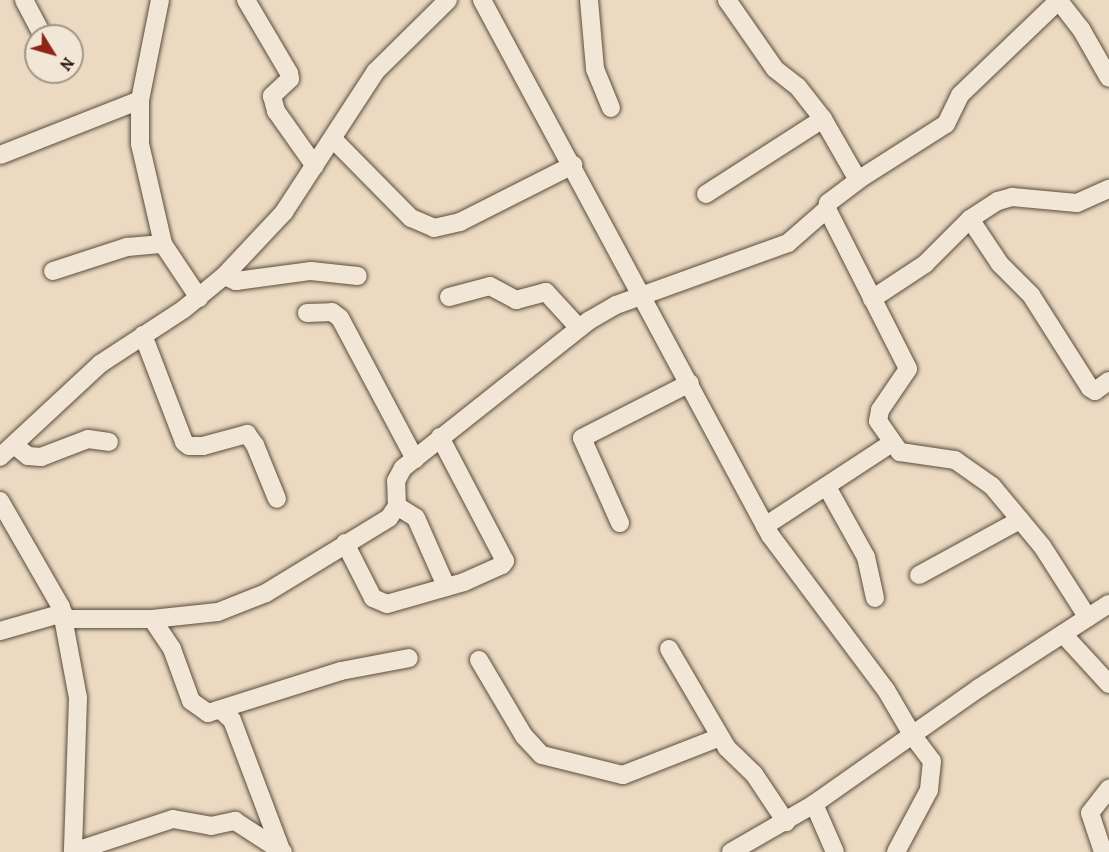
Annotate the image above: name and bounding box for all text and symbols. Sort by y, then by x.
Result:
north arrow [24,24,84,84]
text: N [54,52,79,75]

